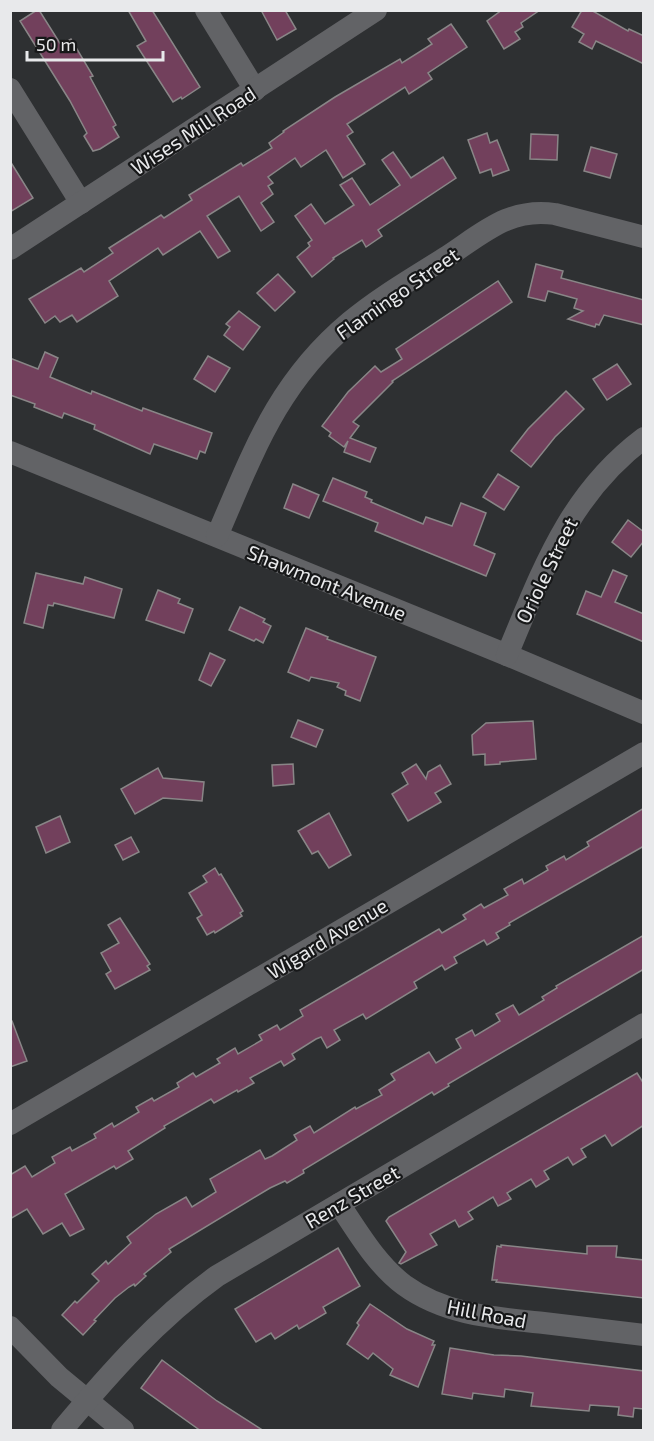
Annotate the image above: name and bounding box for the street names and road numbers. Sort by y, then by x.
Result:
street label: Wises Mill Road [126,81,260,179]
street label: Flamingo Street [331,242,463,344]
street label: Oriole Street [510,513,582,627]
street label: Shawmont Avenue [244,539,410,625]
street label: Wigard Avenue [262,893,392,983]
street label: Renz Street [301,1159,404,1233]
street label: Hill Road [445,1294,529,1332]

